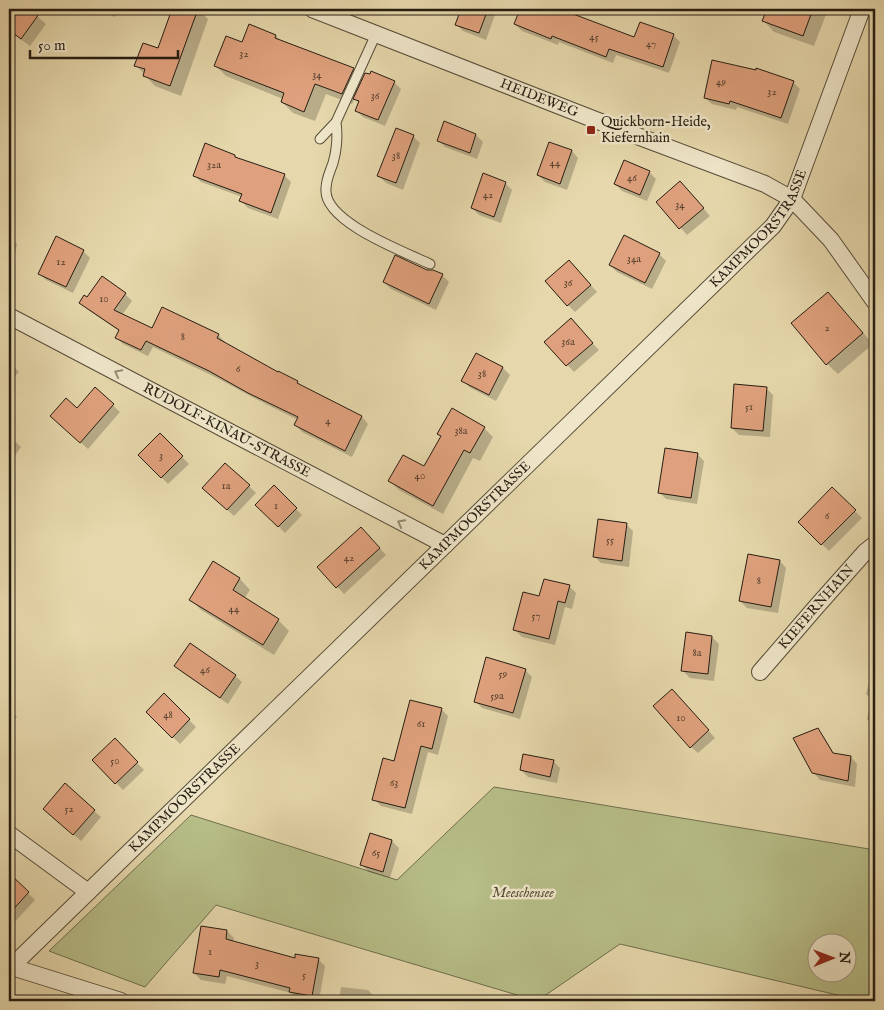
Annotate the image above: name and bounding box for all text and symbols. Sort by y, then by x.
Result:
scale bar [30,28,178,60]
house number: 45 [589,30,599,44]
text: 50 m [38,36,66,55]
house number: 47 [646,37,656,51]
house number: 32 [239,47,249,61]
house number: 34 [312,68,322,82]
street label: HEIDEWEG [497,75,582,122]
house number: 49 [716,75,726,89]
house number: 32 [767,85,777,99]
house number: 36 [371,89,380,103]
place label: Quickborn-Heide, Kiefernhain [601,113,711,147]
marker: Quickborn-Heide, Kiefernhain [585,124,597,136]
house number: 38 [392,149,400,163]
house number: 44 [550,156,561,170]
house number: 32a [207,158,221,172]
street label: KAMPMOORSTRASSE [706,167,811,292]
house number: 46 [627,171,637,185]
house number: 42 [483,188,493,202]
house number: 34 [675,198,685,212]
house number: 34a [627,252,641,266]
house number: 12 [56,255,66,269]
house number: 36 [564,276,573,290]
house number: 10 [99,292,109,306]
house number: 2 [824,321,830,335]
house number: 8 [181,330,185,344]
house number: 36a [561,335,575,349]
house number: 6 [236,362,241,376]
house number: 38 [478,367,486,381]
one-way arrow [115,370,124,380]
street label: RUDOLF-KINAU-STRASSE [140,379,314,482]
house number: 51 [745,400,753,414]
house number: 4 [325,414,331,428]
house number: 38a [454,424,468,438]
house number: 3 [159,449,163,463]
street label: KAMPMOORSTRASSE [415,457,535,574]
house number: 40 [415,469,425,483]
house number: 1a [222,479,231,493]
house number: 1 [274,499,278,513]
house number: 6 [825,509,830,523]
one-way arrow [398,519,407,529]
house number: 55 [606,533,614,547]
house number: 42 [344,551,354,565]
street label: KIEFERNHAIN [774,561,858,653]
house number: 8 [757,574,761,588]
house number: 44 [229,602,240,616]
house number: 57 [531,609,541,623]
house number: 8a [692,646,702,660]
house number: 46 [200,663,210,677]
house number: 59 [499,667,508,681]
house number: 59a [490,689,504,703]
house number: 48 [163,708,173,722]
house number: 10 [676,711,686,725]
house number: 61 [417,717,425,731]
street label: KAMPMOORSTRASSE [125,740,245,857]
house number: 50 [110,754,120,768]
house number: 63 [390,776,398,790]
house number: 52 [64,802,74,816]
house number: 65 [372,846,380,860]
park label: Meeschensee [492,884,554,902]
north arrow [806,932,856,982]
house number: 1 [208,945,212,959]
text: N [835,951,853,964]
house number: 3 [255,957,259,971]
house number: 5 [302,968,306,982]

